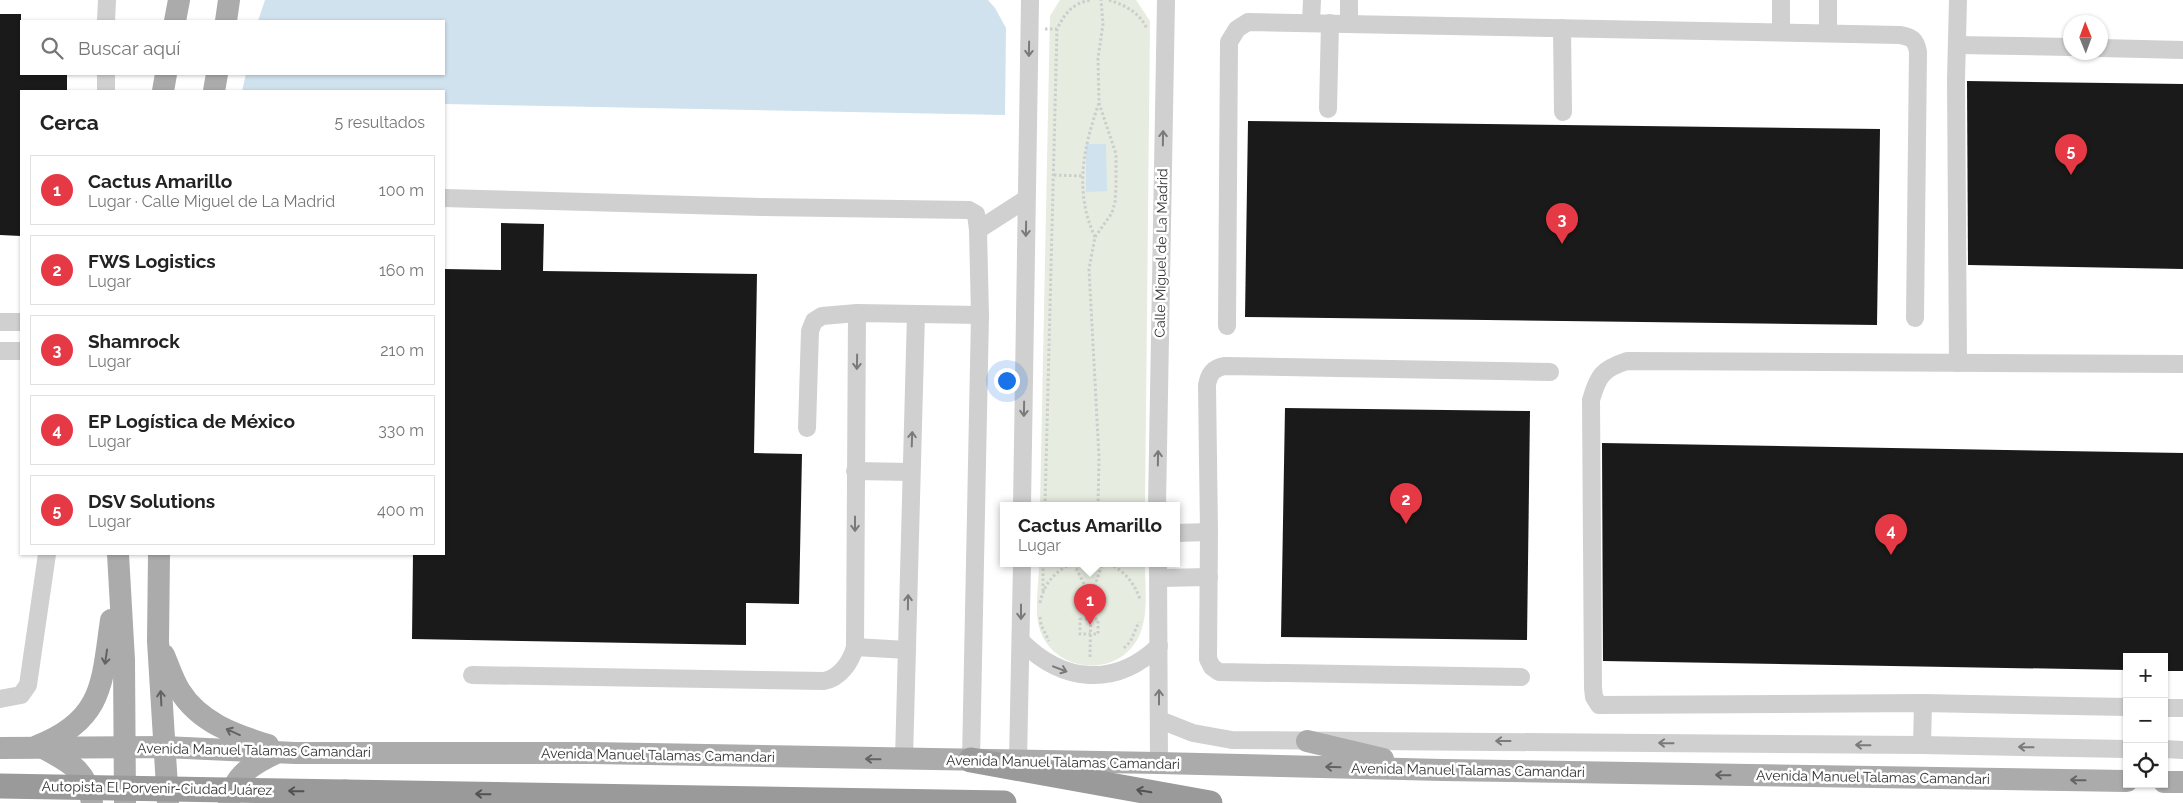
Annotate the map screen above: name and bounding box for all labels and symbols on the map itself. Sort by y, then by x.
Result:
north arrow [2063,15,2108,60]
one-way arrow [1024,40,1034,56]
one-way arrow [1159,130,1168,146]
pin: 5 [2055,134,2087,175]
street label: Calle Miguel de La Madrid [1152,168,1170,338]
pin: 3 [1546,203,1578,244]
one-way arrow [1021,220,1031,236]
one-way arrow [852,354,862,370]
your location [994,368,1020,394]
one-way arrow [1019,400,1029,416]
one-way arrow [907,431,917,448]
one-way arrow [1153,450,1162,466]
pin: 2 [1390,483,1422,524]
pin: 4 [1875,514,1907,555]
one-way arrow [850,516,860,532]
pin: 1 [1074,584,1106,625]
one-way arrow [903,594,913,610]
one-way arrow [1016,604,1026,620]
one-way arrow [101,649,111,665]
one-way arrow [1052,665,1067,674]
one-way arrow [1154,689,1164,705]
one-way arrow [156,691,165,707]
one-way arrow [226,727,241,737]
one-way arrow [1495,737,1511,746]
one-way arrow [1658,738,1674,747]
street label: Avenida Manuel Talamas Camandari [137,740,371,760]
one-way arrow [1855,740,1871,749]
one-way arrow [2018,742,2034,752]
street label: Avenida Manuel Talamas Camandari [541,745,775,765]
street label: Avenida Manuel Talamas Camandari [946,752,1180,772]
one-way arrow [865,754,881,763]
street label: Avenida Manuel Talamas Camandari [1351,760,1585,780]
one-way arrow [1325,763,1341,772]
street label: Avenida Manuel Talamas Camandari [1756,767,1990,787]
one-way arrow [1715,770,1732,780]
one-way arrow [2070,775,2086,785]
street label: Autopista El Porvenir-Ciudad Juárez [42,778,273,798]
one-way arrow [288,786,304,796]
one-way arrow [1137,786,1153,796]
one-way arrow [475,789,492,799]

